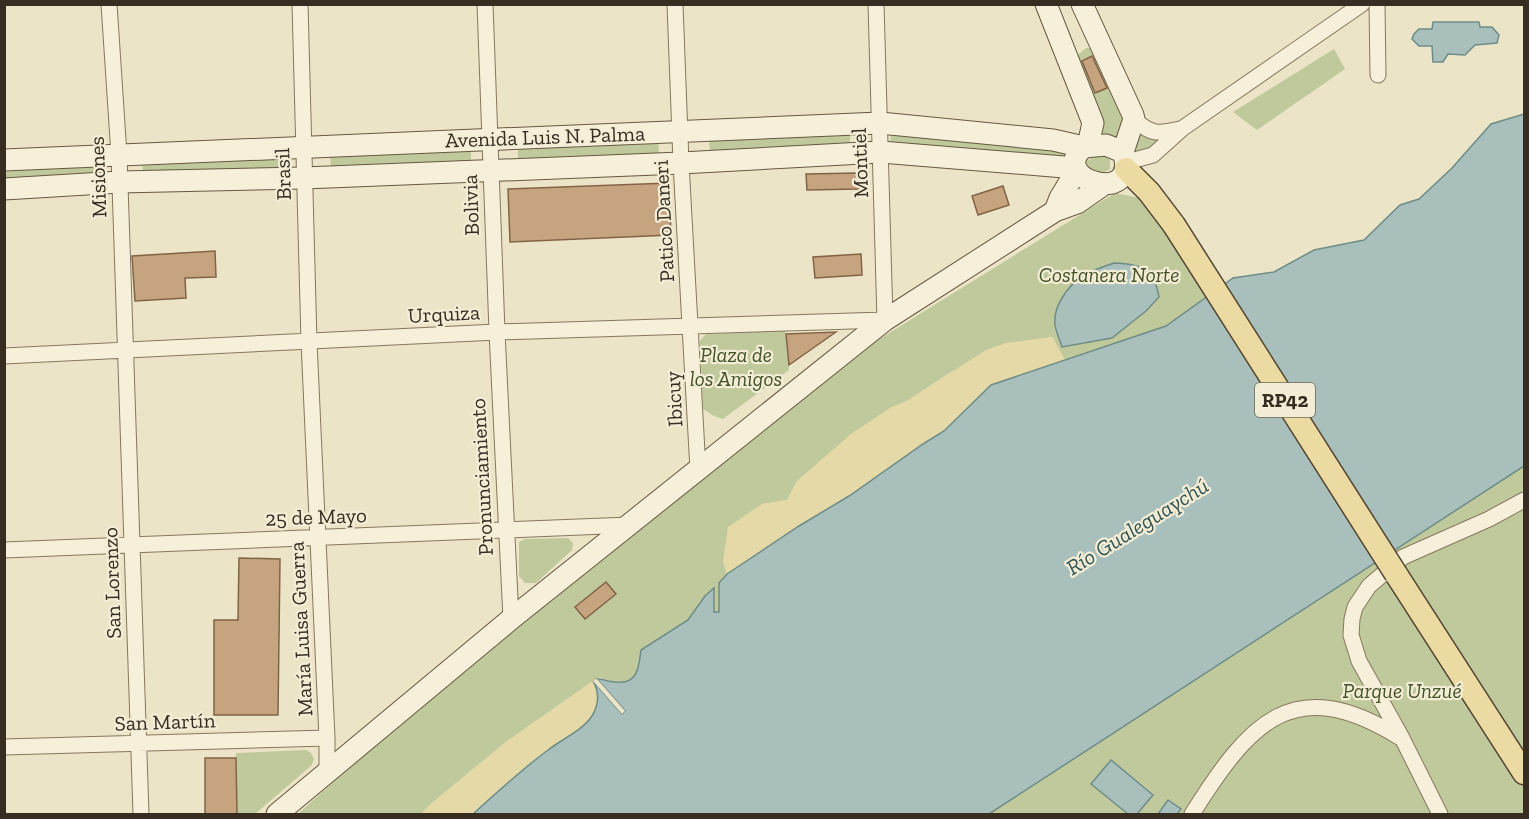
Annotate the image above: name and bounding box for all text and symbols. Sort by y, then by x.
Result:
street label: Avenida Luis N. Palma [444,121,645,152]
street label: Montiel [846,127,873,198]
street label: Misiones [84,136,111,218]
street label: Brasil [269,147,296,201]
street label: Patico Daneri [648,159,679,283]
street label: Bolivia [457,174,484,236]
park label: Costanera Norte [1039,262,1179,287]
street label: Urquiza [407,299,481,328]
park label: Plaza de los Amigos [690,342,782,391]
street label: Ibicuy [660,370,687,428]
road number: RP42 [1255,383,1315,417]
street label: Pronunciamiento [465,398,498,556]
water label: Río Gualeguaychú [1061,472,1214,581]
street label: 25 de Mayo [265,502,367,531]
street label: San Lorenzo [97,527,126,639]
street label: María Luisa Guerra [283,541,318,717]
park label: Parque Unzué [1342,678,1462,703]
street label: San Martín [114,707,216,736]

